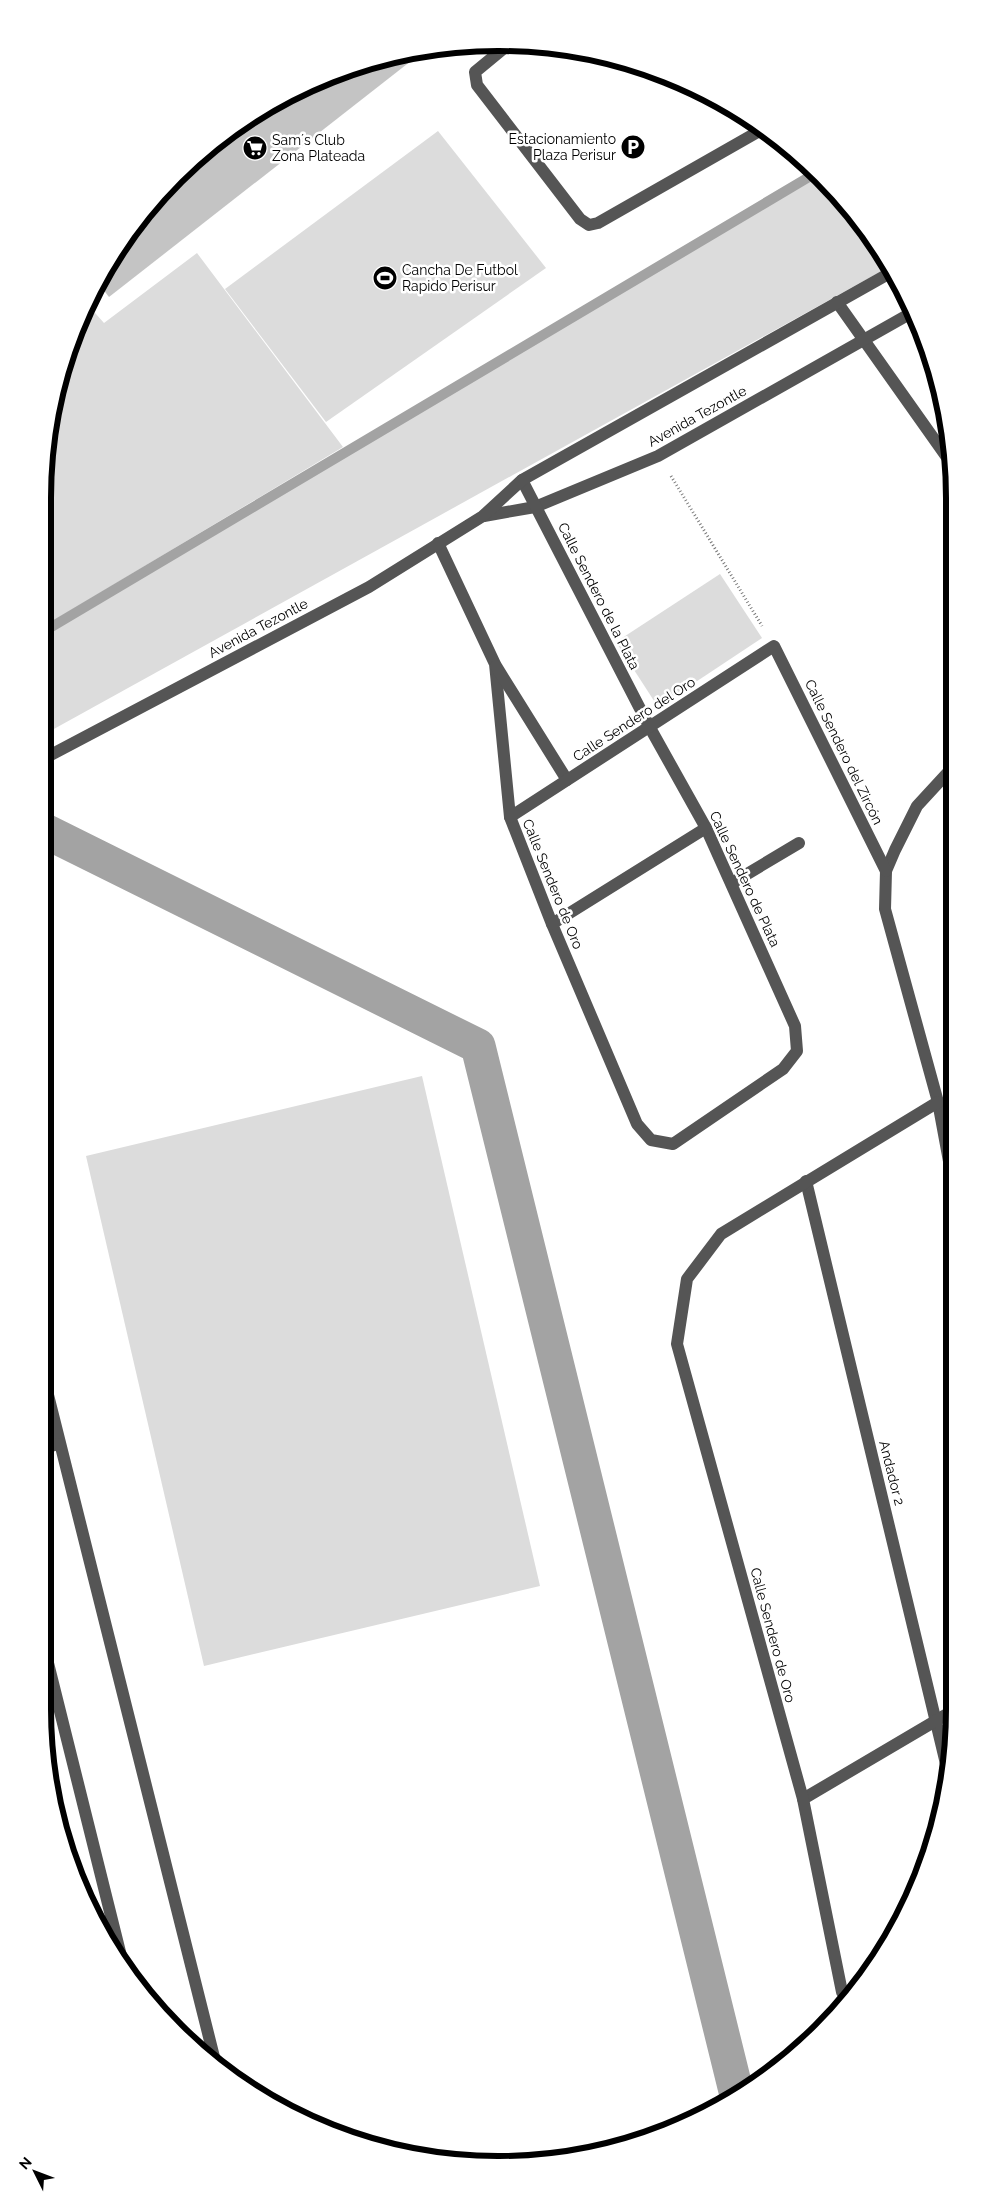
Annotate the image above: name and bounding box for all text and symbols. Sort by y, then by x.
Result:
place label: Estacionamiento Plaza Perisur [508,131,616,163]
place label: Sam´s Club Zona Plateada [272,132,365,164]
parking icon: Estacionamiento Plaza Perisur [620,134,646,160]
supermarket icon: Sam´s Club Zona Plateada [242,135,268,161]
place label: Cancha De Futbol Rapido Perisur [402,262,518,294]
sports icon: Cancha De Futbol Rapido Perisur [372,265,398,291]
street label: Avenida Tezontle [645,382,749,450]
street label: Calle Sendero de la Plata [555,520,643,672]
street label: Avenida Tezontle [206,595,310,661]
street label: Calle Sendero del Oro [570,674,698,764]
street label: Calle Sendero del Zircón [802,677,886,827]
street label: Calle Sendero de Plata [706,809,784,949]
street label: Calle Sendero de Oro [520,817,586,951]
street label: Andador 2 [876,1439,908,1507]
street label: Calle Sendero de Oro [747,1566,799,1704]
north arrow [10,2147,60,2197]
text: N [16,2154,35,2173]

